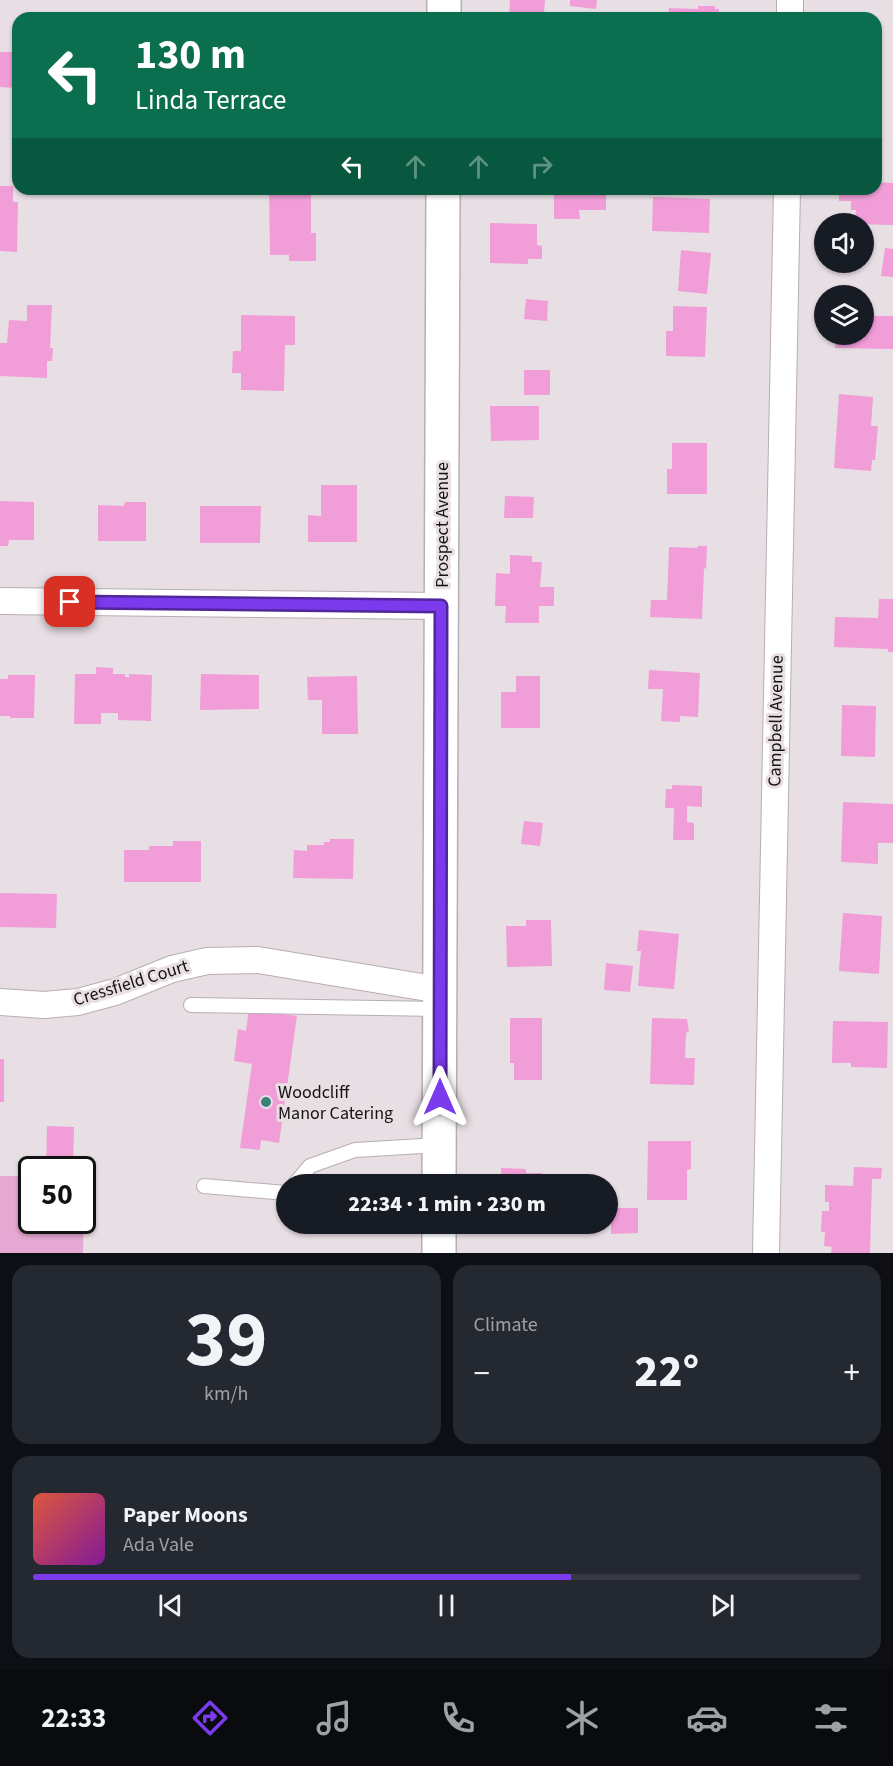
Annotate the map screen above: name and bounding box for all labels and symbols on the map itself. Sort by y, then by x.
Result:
street label: Prospect Avenue [430,462,455,588]
pin [44,576,95,627]
street label: Campbell Avenue [762,655,790,787]
street label: Cressfield Court [70,954,192,1012]
position arrow [408,1065,472,1129]
place label: Woodcliff Manor Catering [278,1080,393,1126]
marker: Woodcliff Manor Catering [259,1095,273,1109]
speed limit sign: 50 [18,1156,96,1234]

